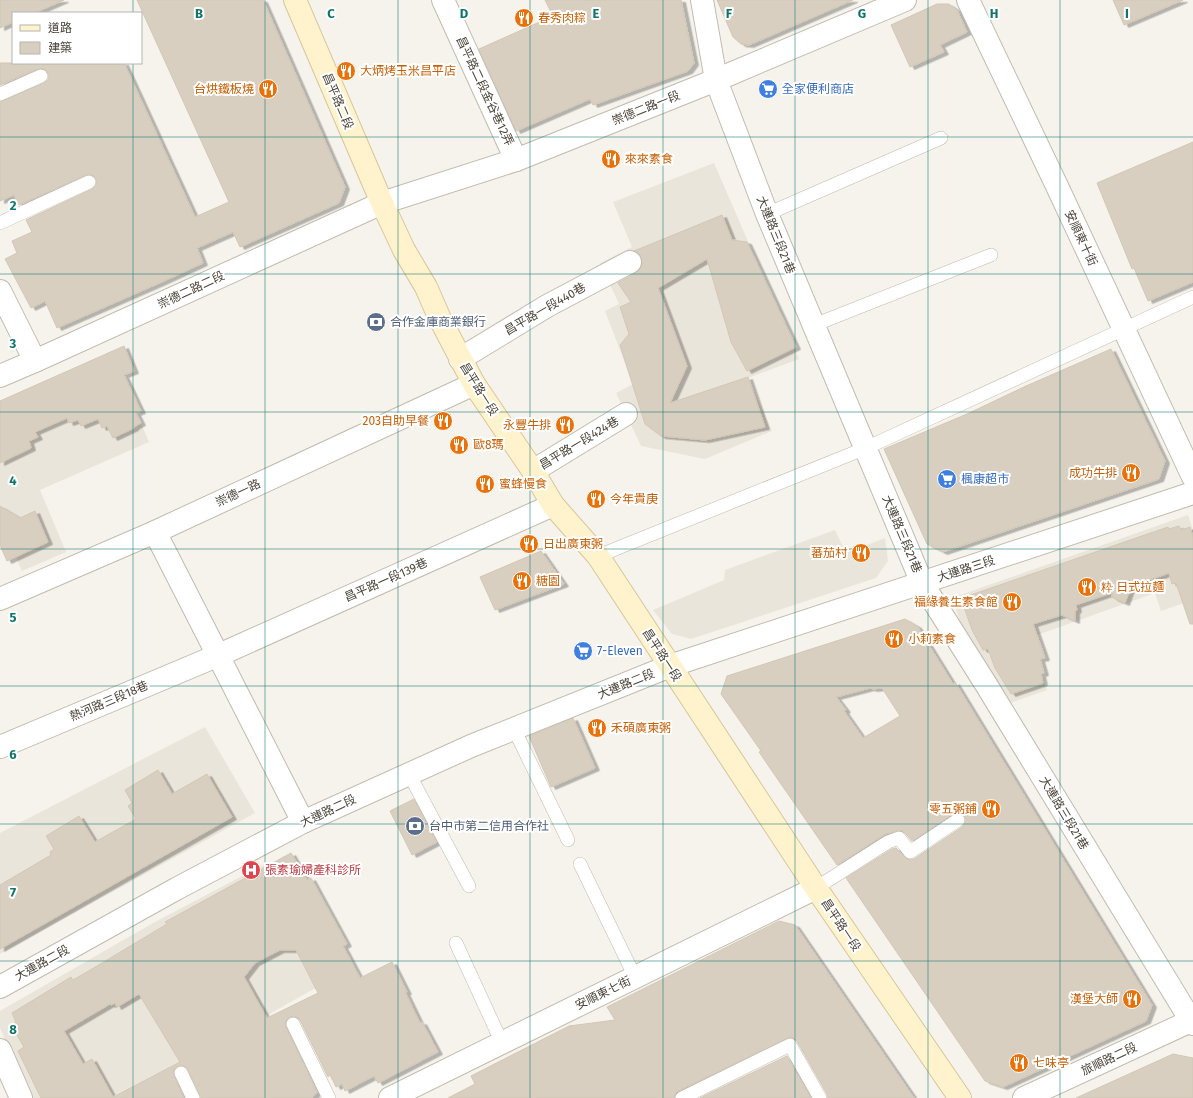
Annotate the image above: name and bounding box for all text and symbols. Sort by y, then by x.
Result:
text: B [195,6,203,21]
text: C [327,6,335,21]
text: D [460,6,469,21]
text: E [593,6,600,21]
text: F [726,6,733,21]
text: G [858,6,866,21]
text: H [990,6,998,21]
text: I [1125,6,1129,21]
restaurant icon: 春秀肉粽 [513,7,535,29]
place label: 春秀肉粽 [538,11,586,25]
legend [12,12,142,64]
text: 道路 [48,21,72,35]
street label: 昌平路二段金谷巷12弄 [453,34,517,148]
text: 建築 [48,41,72,55]
restaurant icon: 大炳烤玉米昌平店 [335,60,357,82]
place label: 大炳烤玉米昌平店 [360,64,456,78]
street label: 昌平路二段 [320,71,356,131]
restaurant icon: 台烘鐵板燒 [257,78,279,100]
supermarket icon: 全家便利商店 [757,78,779,100]
place label: 台烘鐵板燒 [194,82,254,96]
place label: 全家便利商店 [782,82,854,96]
street label: 崇德二路一段 [610,88,682,128]
restaurant icon: 來來素食 [600,148,622,170]
place label: 來來素食 [625,152,673,166]
street label: 大連路三段21巷 [754,194,798,276]
text: 2 [10,198,17,213]
street label: 安順東十街 [1062,208,1100,268]
street label: 崇德二路二段 [155,268,227,312]
street label: 昌平路一段440巷 [502,280,588,338]
bank icon: 合作金庫商業銀行 [365,311,387,333]
place label: 合作金庫商業銀行 [390,315,486,329]
text: 3 [9,336,17,351]
street label: 昌平路一段 [457,360,501,418]
restaurant icon: 203自助早餐 [432,410,454,432]
place label: 203自助早餐 [362,414,429,428]
street label: 昌平路一段424巷 [537,414,621,472]
restaurant icon: 永豐牛排 [554,414,576,436]
place label: 永豐牛排 [503,418,551,432]
restaurant icon: 歐8瑪 [448,434,470,456]
place label: 歐8瑪 [473,438,504,452]
restaurant icon: 成功牛排 [1120,462,1142,484]
place label: 成功牛排 [1069,466,1117,480]
supermarket icon: 楓康超市 [936,468,958,490]
place label: 楓康超市 [961,472,1009,486]
text: 4 [9,473,17,488]
restaurant icon: 蜜蜂慢食 [474,473,496,495]
street label: 崇德一路 [213,477,263,509]
place label: 蜜蜂慢食 [499,477,547,491]
restaurant icon: 今年貴庚 [585,488,607,510]
place label: 今年貴庚 [610,492,658,506]
street label: 大連路三段21巷 [879,493,925,575]
restaurant icon: 日出廣東粥 [518,533,540,555]
place label: 日出廣東粥 [543,537,603,551]
restaurant icon: 蕃茄村 [850,542,872,564]
place label: 蕃茄村 [811,546,848,560]
street label: 大連路三段 [935,553,997,585]
street label: 昌平路一段139巷 [342,555,430,605]
restaurant icon: 糖園 [511,570,533,592]
place label: 糖園 [536,574,560,588]
restaurant icon: 粋 日式拉麵 [1076,576,1098,598]
place label: 粋 日式拉麵 [1101,580,1164,594]
restaurant icon: 福緣養生素食館 [1001,591,1023,613]
place label: 福緣養生素食館 [914,595,998,609]
text: 5 [10,610,17,625]
street label: 昌平路一段 [640,626,684,684]
restaurant icon: 小莉素食 [883,628,905,650]
place label: 小莉素食 [908,632,956,646]
supermarket icon: 7-Eleven [572,640,594,662]
place label: 7-Eleven [597,644,643,658]
street label: 大連路二段 [596,666,656,702]
street label: 熱河路三段18巷 [68,678,150,724]
restaurant icon: 禾碩廣東粥 [586,717,608,739]
place label: 禾碩廣東粥 [611,721,671,735]
text: 6 [9,747,17,762]
street label: 大連路三段21巷 [1037,774,1091,852]
street label: 大連路二段 [298,792,358,830]
restaurant icon: 零五粥鋪 [980,798,1002,820]
place label: 零五粥鋪 [929,802,977,816]
bank icon: 台中市第二信用合作社 [404,815,426,837]
place label: 台中市第二信用合作社 [429,819,549,833]
hospital icon: 張素瑜婦產科診所 [240,859,262,881]
place label: 張素瑜婦產科診所 [265,863,361,877]
text: 7 [10,885,16,900]
street label: 昌平路一段 [818,896,864,954]
street label: 大連路二段 [12,942,72,984]
street label: 安順東七街 [573,974,633,1012]
restaurant icon: 漢堡大師 [1121,988,1143,1010]
place label: 漢堡大師 [1070,992,1118,1006]
text: 8 [9,1022,17,1037]
street label: 旅順路二段 [1079,1040,1139,1078]
restaurant icon: 七味亭 [1008,1052,1030,1074]
place label: 七味亭 [1033,1056,1069,1070]

